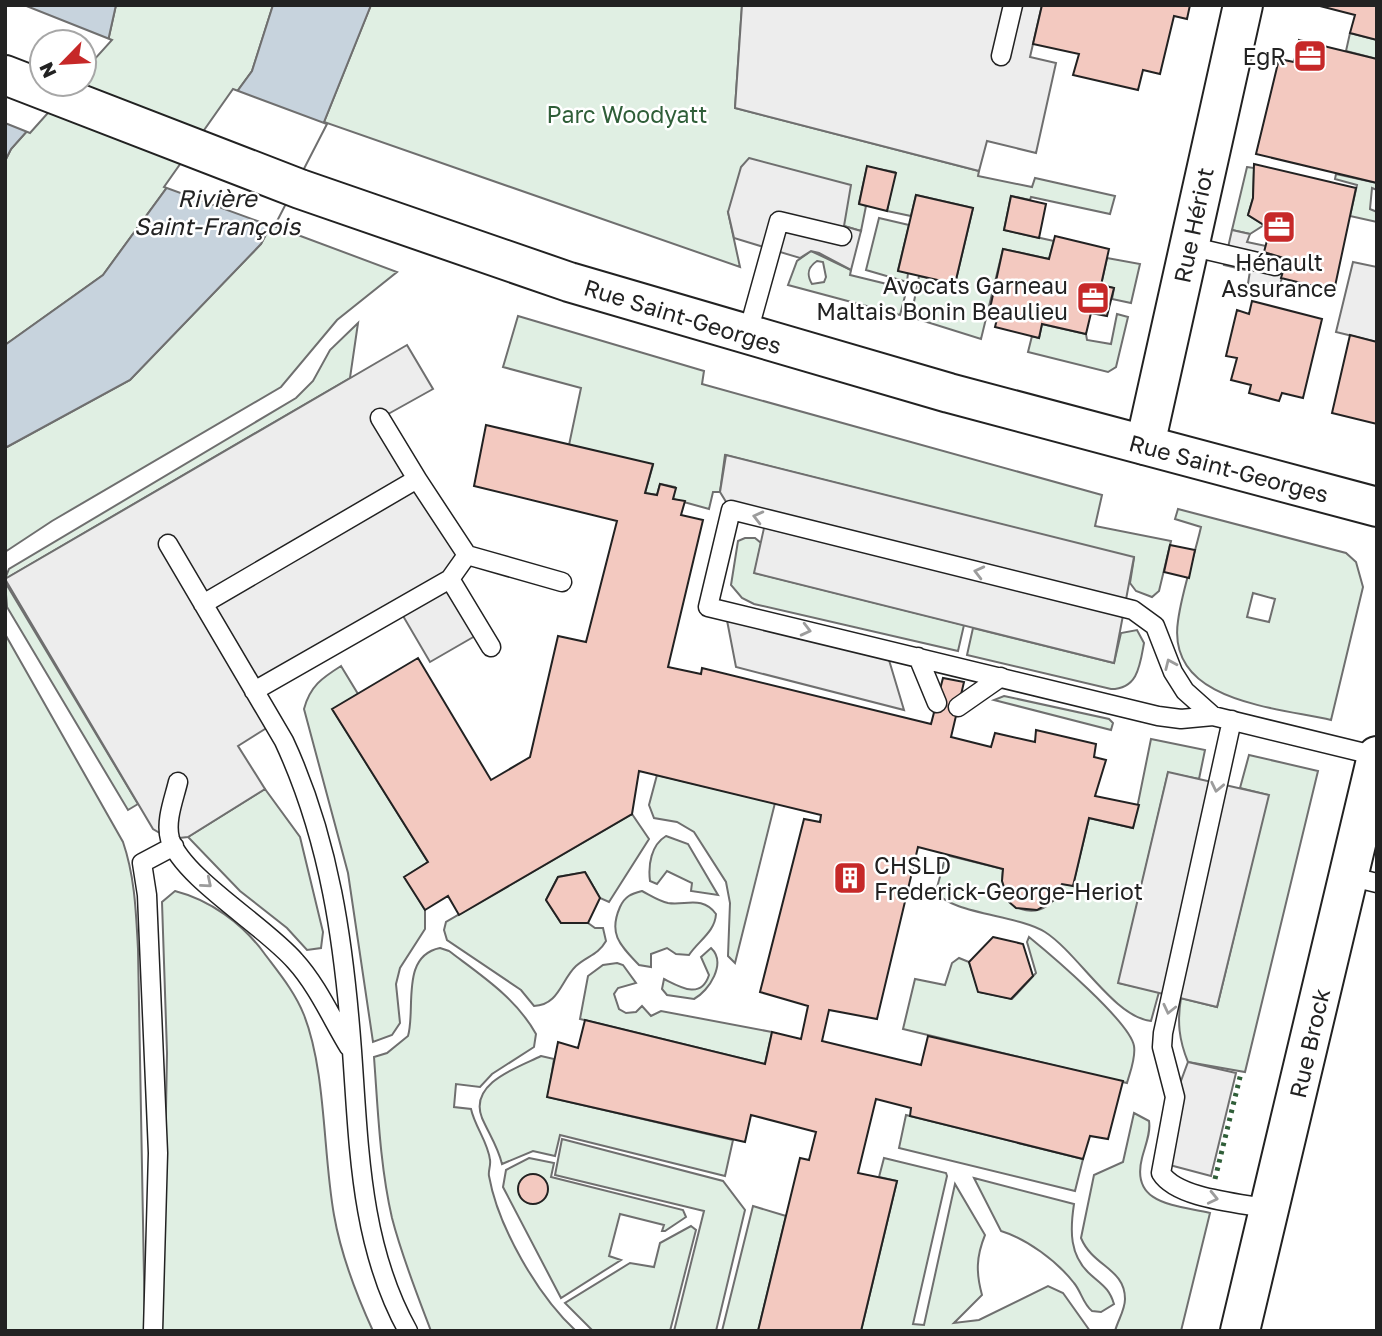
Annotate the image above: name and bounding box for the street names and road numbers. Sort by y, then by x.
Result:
street label: Rue Hériot [1167,165,1219,285]
street label: Rue Saint-Georges [581,273,785,359]
street label: Rue Saint-Georges [1126,428,1332,508]
street label: Rue Brock [1283,985,1335,1101]

